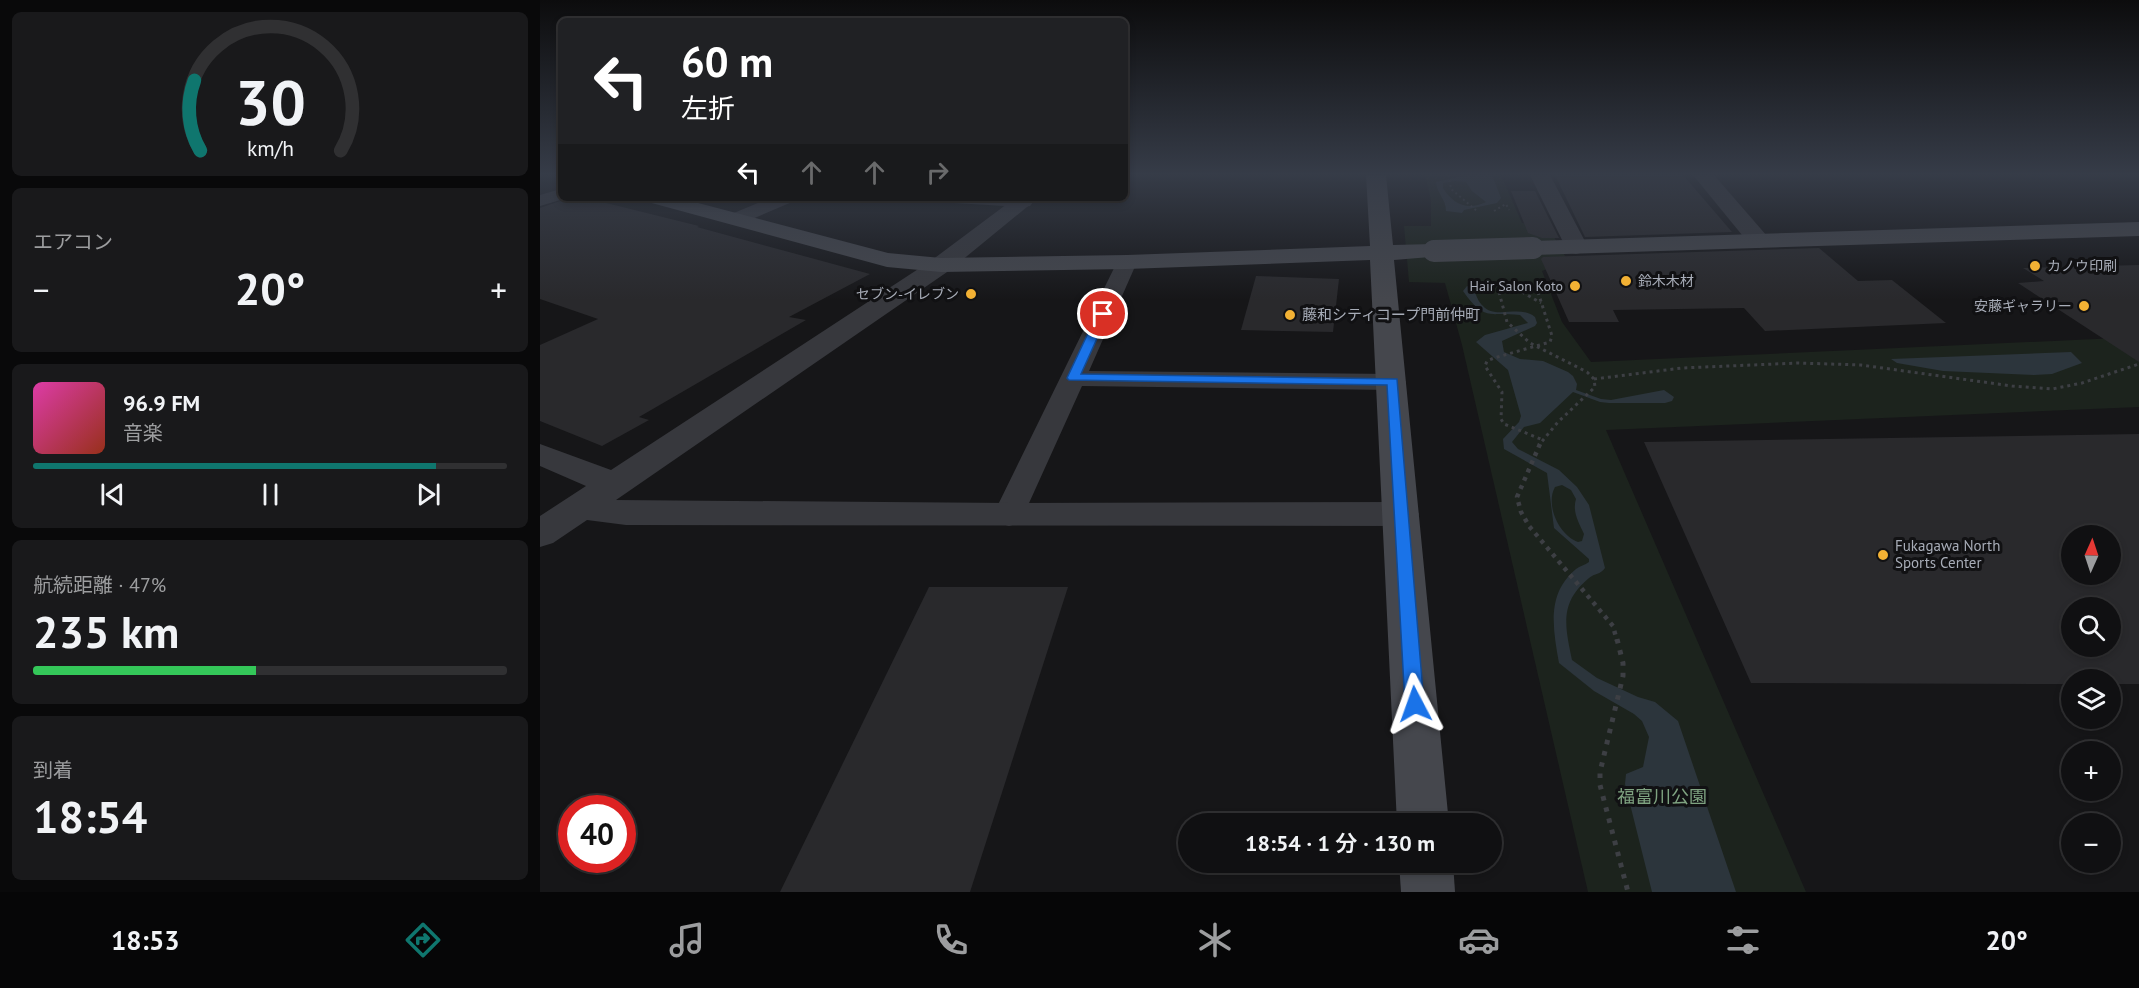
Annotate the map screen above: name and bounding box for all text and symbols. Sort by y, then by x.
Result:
text: 60 m [681,34,773,89]
icon: left [582,42,660,120]
text: 30 [235,61,305,142]
text: 左折 [681,91,735,125]
text: km/h [246,134,293,162]
icon: left [732,156,765,189]
icon: ahead [795,156,828,189]
icon: ahead [858,156,891,189]
icon: right [921,156,954,189]
text: エアコン [33,229,113,255]
place label: カノウ印刷 [2047,257,2117,275]
text: 20° [235,259,305,317]
marker: カノウ印刷 [2028,259,2042,273]
text: − [33,268,50,311]
text: + [490,268,507,311]
place label: 鈴木木材 [1638,272,1694,290]
marker: 鈴木木材 [1619,274,1633,288]
place label: Hair Salon Koto [1470,277,1563,295]
marker: Hair Salon Koto [1568,279,1582,293]
place label: セブン-イレブン [856,285,959,303]
marker: セブン-イレブン [964,287,978,301]
pin [1077,288,1128,339]
icon: arrive [1086,297,1119,330]
place label: 安藤ギャラリー [1974,297,2072,315]
marker: 安藤ギャラリー [2077,299,2091,313]
place label: 藤和シティコープ門前仲町 [1302,305,1480,324]
marker: 藤和シティコープ門前仲町 [1283,308,1297,322]
text: 96.9 FM [123,389,200,417]
text: 音楽 [123,420,163,446]
icon: previous [96,478,129,511]
icon: pause [254,478,287,511]
icon: next [412,478,445,511]
north arrow [2061,525,2121,585]
map controls [2061,525,2121,873]
place label: Fukagawa North Sports Center [1895,536,2000,572]
marker: Fukagawa North Sports Center [1876,548,1890,562]
text: 航続距離 · 47% [33,572,166,598]
button: search [2061,597,2121,657]
text: 235 km [33,602,179,660]
button: layers [2061,669,2121,729]
position arrow [1383,672,1447,736]
button: + [2061,741,2121,801]
text: 到着 [33,757,73,783]
park label: 福富川公園 [1617,785,1707,808]
text: 18:54 [33,787,147,845]
speed limit sign: 40 [558,795,636,873]
button: − [2061,813,2121,873]
text: 18:54 · 1 分 · 130 m [1245,829,1435,857]
icon: directions [402,919,444,961]
icon: music [666,919,708,961]
icon: phone [930,919,972,961]
icon: climate [1194,919,1236,961]
icon: car [1458,919,1500,961]
icon: filters [1722,919,1764,961]
text: 18:53 [111,923,180,957]
text: 20° [1986,923,2028,957]

